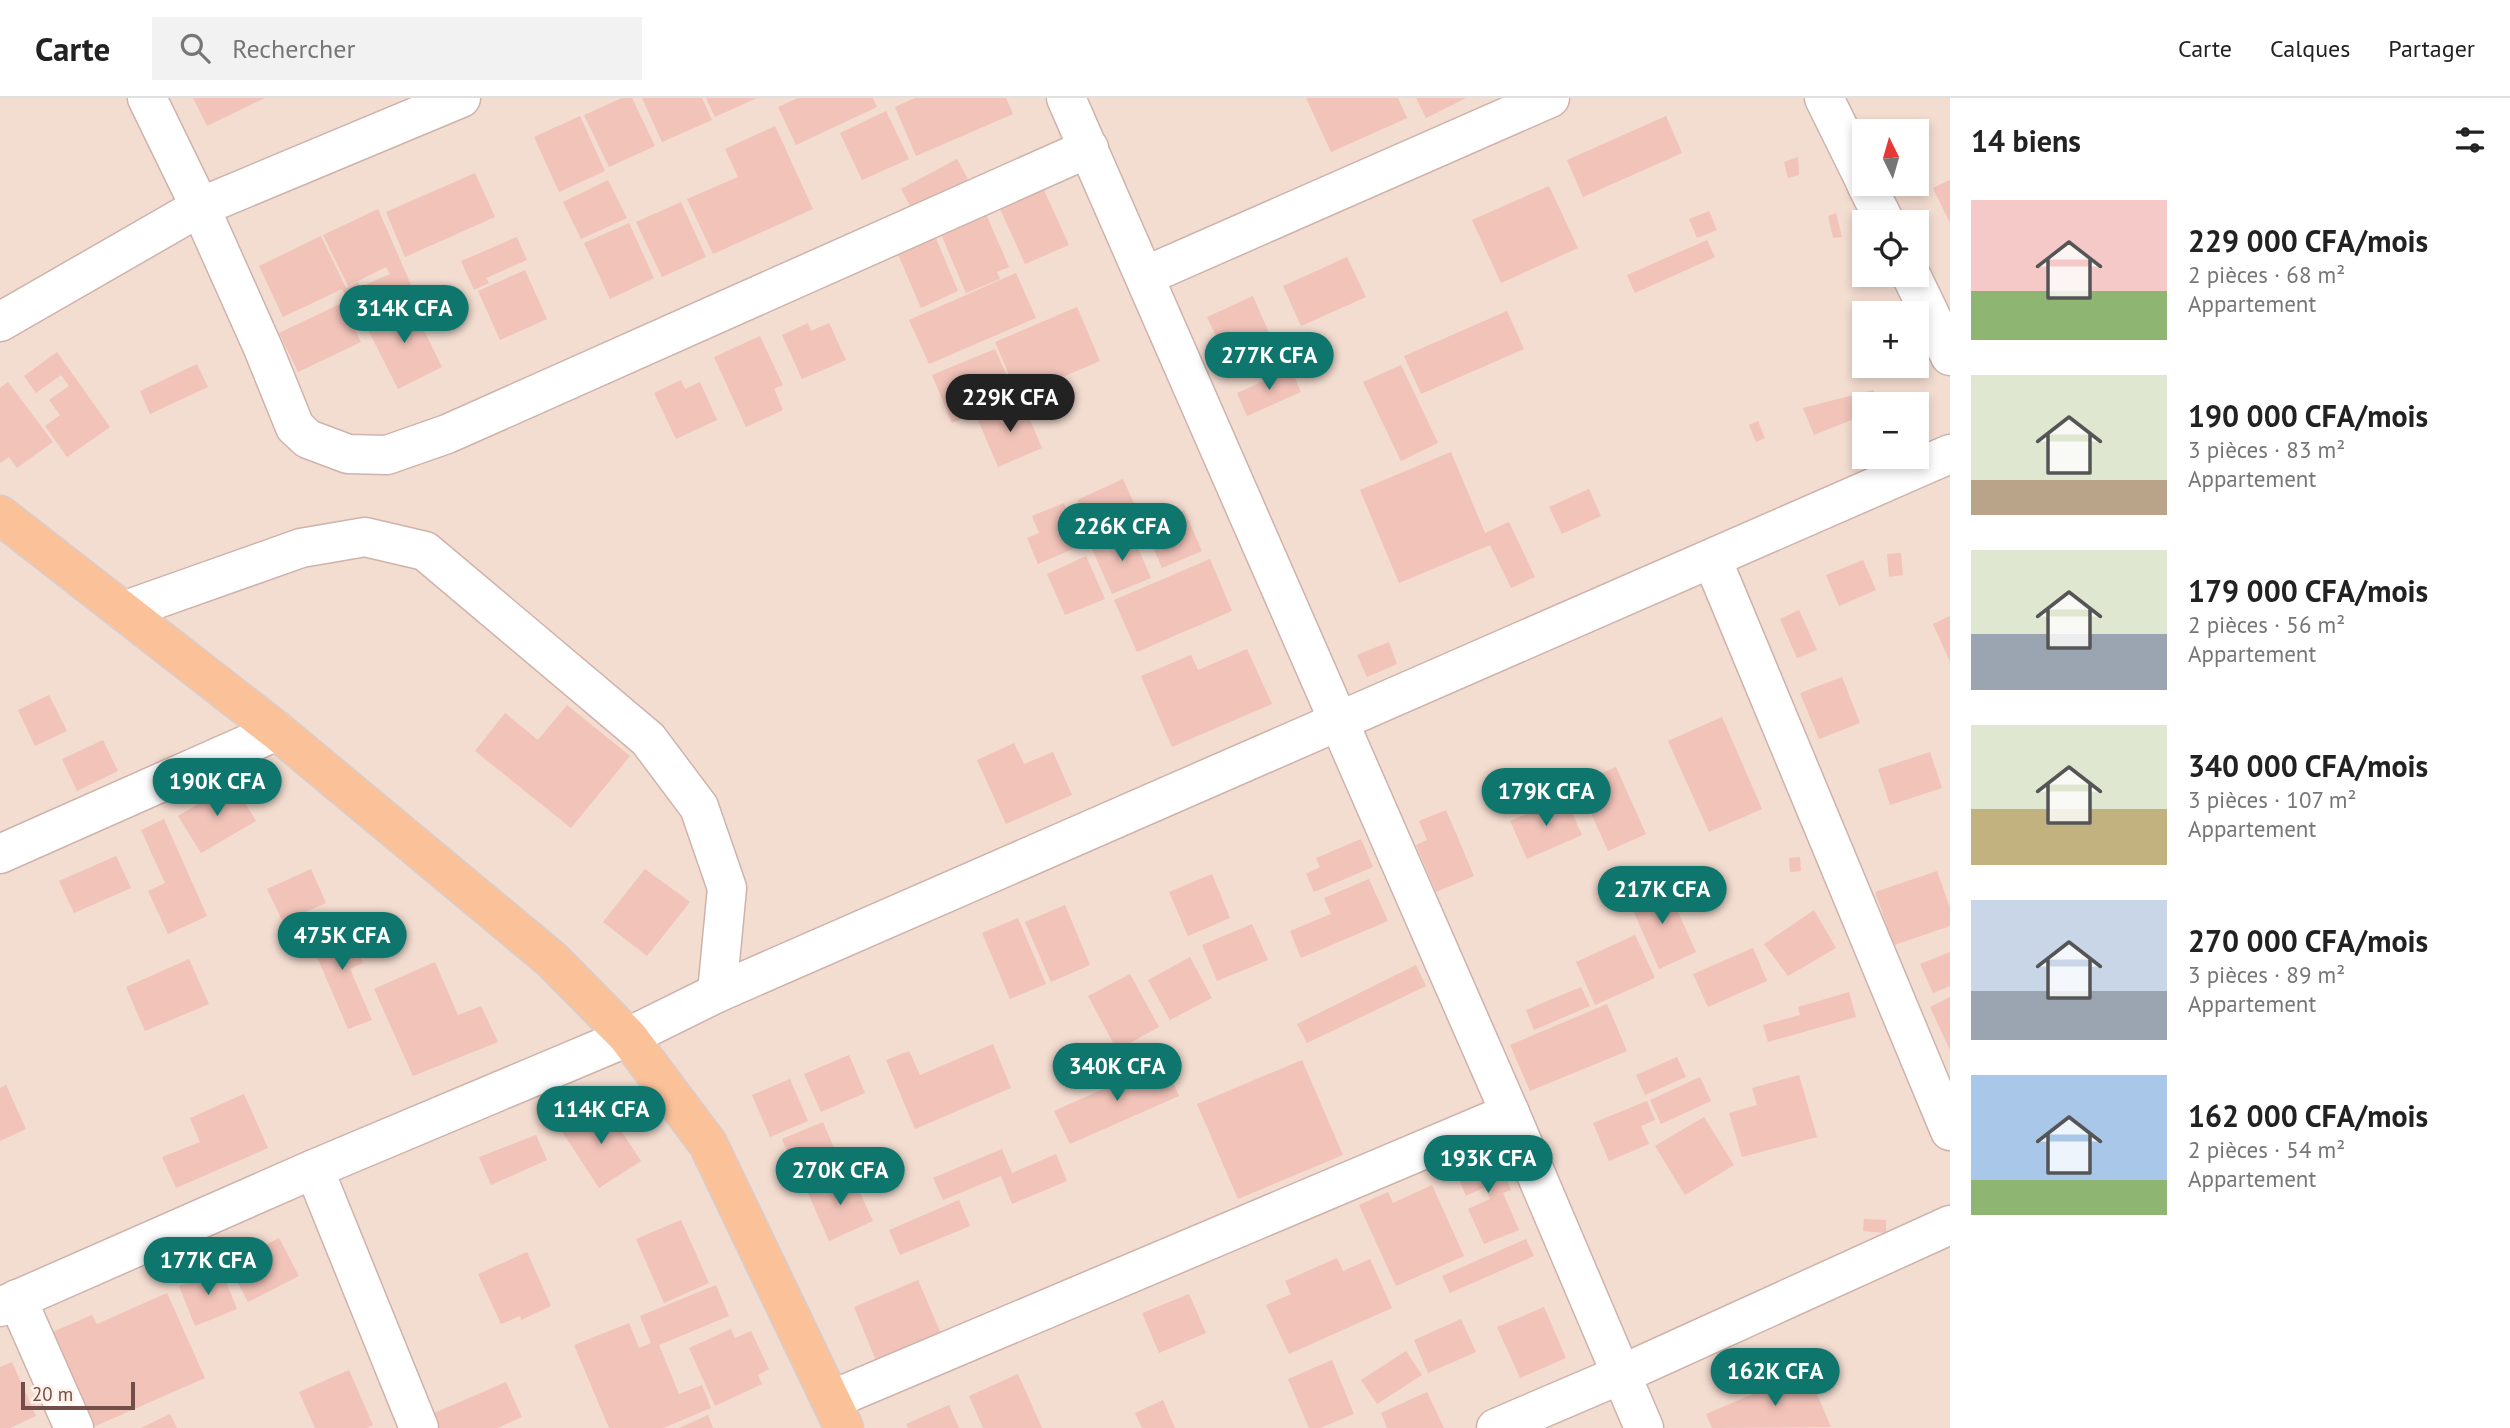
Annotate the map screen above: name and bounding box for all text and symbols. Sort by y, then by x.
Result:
search box [152,17,642,80]
text: Carte [35,27,110,70]
icon: search [176,29,214,67]
text: Rechercher [232,32,355,65]
text: Carte [2178,33,2232,64]
text: Calques [2270,33,2350,64]
text: Partager [2388,33,2475,64]
north arrow [1852,119,1928,196]
map controls [1852,119,1929,469]
text: 14 biens [1971,121,2081,160]
icon: filters [2451,121,2489,159]
button: locate [1852,210,1929,287]
text: 229 000 CFA/mois [2188,221,2428,260]
icon: home [2027,228,2111,312]
text: 2 pièces · 68 m² [2188,260,2345,289]
pin: 314K CFA [332,286,476,345]
text: Appartement [2188,289,2316,318]
text: 314K CFA [356,293,452,322]
button: + [1852,301,1929,378]
pin: 277K CFA [1197,332,1341,392]
text: 277K CFA [1221,340,1317,369]
pin: 229K CFA [938,374,1082,434]
text: 229K CFA [962,382,1058,411]
button: − [1852,392,1929,469]
text: 190 000 CFA/mois [2188,396,2428,435]
icon: home [2027,403,2111,487]
text: 3 pièces · 83 m² [2188,435,2345,464]
text: Appartement [2188,464,2316,493]
pin: 226K CFA [1050,504,1194,563]
text: 226K CFA [1074,511,1170,540]
text: 179 000 CFA/mois [2188,571,2428,610]
icon: home [2027,578,2111,662]
text: 2 pièces · 56 m² [2188,610,2345,639]
text: Appartement [2188,639,2316,668]
text: 340 000 CFA/mois [2188,746,2428,785]
icon: home [2027,753,2111,837]
pin: 190K CFA [145,758,289,818]
text: 190K CFA [169,766,265,795]
pin: 179K CFA [1474,768,1618,828]
text: 179K CFA [1498,776,1594,805]
text: 3 pièces · 107 m² [2188,785,2357,814]
text: Appartement [2188,814,2316,843]
pin: 217K CFA [1590,866,1734,926]
text: 217K CFA [1614,874,1710,903]
pin: 475K CFA [270,912,414,972]
text: 475K CFA [294,920,390,949]
text: 270 000 CFA/mois [2188,921,2428,960]
icon: home [2027,928,2111,1012]
text: 3 pièces · 89 m² [2188,960,2345,989]
text: Appartement [2188,989,2316,1018]
pin: 340K CFA [1045,1044,1189,1103]
text: 340K CFA [1069,1051,1165,1080]
pin: 114K CFA [529,1086,673,1146]
text: 114K CFA [553,1094,649,1123]
text: 162 000 CFA/mois [2188,1096,2428,1135]
icon: home [2027,1103,2111,1187]
text: 2 pièces · 54 m² [2188,1135,2345,1164]
pin: 193K CFA [1416,1136,1560,1195]
text: 193K CFA [1440,1143,1536,1172]
pin: 270K CFA [768,1148,912,1207]
text: 270K CFA [792,1155,888,1184]
text: Appartement [2188,1164,2316,1193]
pin: 177K CFA [136,1238,280,1297]
text: 177K CFA [160,1245,256,1274]
pin: 162K CFA [1703,1348,1847,1408]
text: 162K CFA [1727,1356,1823,1385]
scale bar [21,1379,135,1411]
text: 20 m [32,1382,73,1406]

